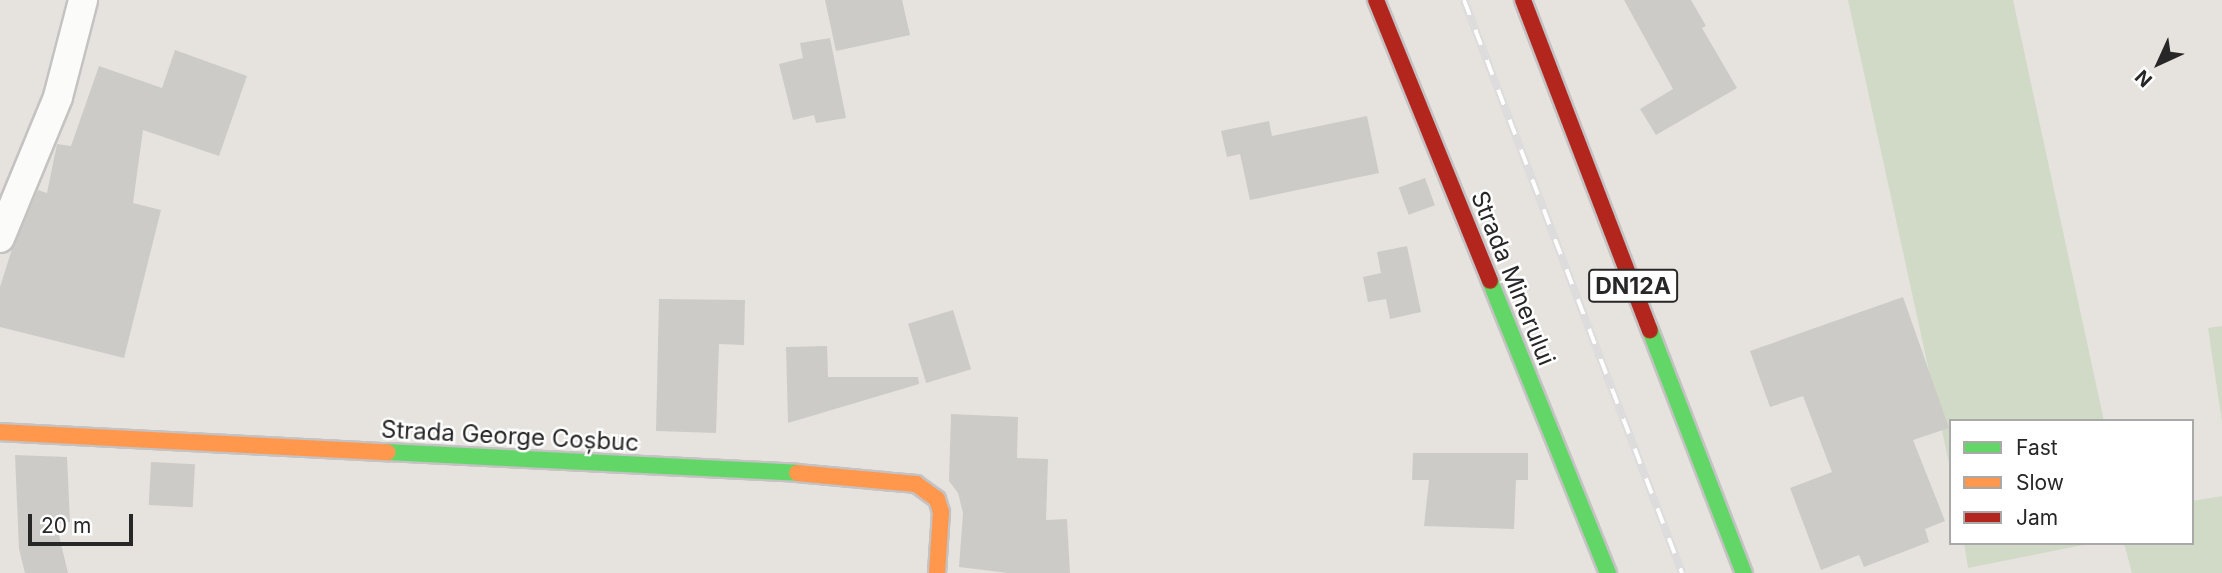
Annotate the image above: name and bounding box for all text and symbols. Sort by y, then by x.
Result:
north arrow [2124,28,2194,98]
text: N [2131,65,2157,91]
street label: Strada Minerului [1465,187,1561,369]
road number: DN12A [1588,266,1678,306]
street label: Strada George Coșbuc [380,415,640,457]
legend [1949,419,2194,545]
text: Fast [2016,435,2058,460]
text: Slow [2016,470,2064,495]
scale bar [32,500,136,544]
text: Jam [2016,505,2058,530]
text: 20 m [41,513,91,538]

